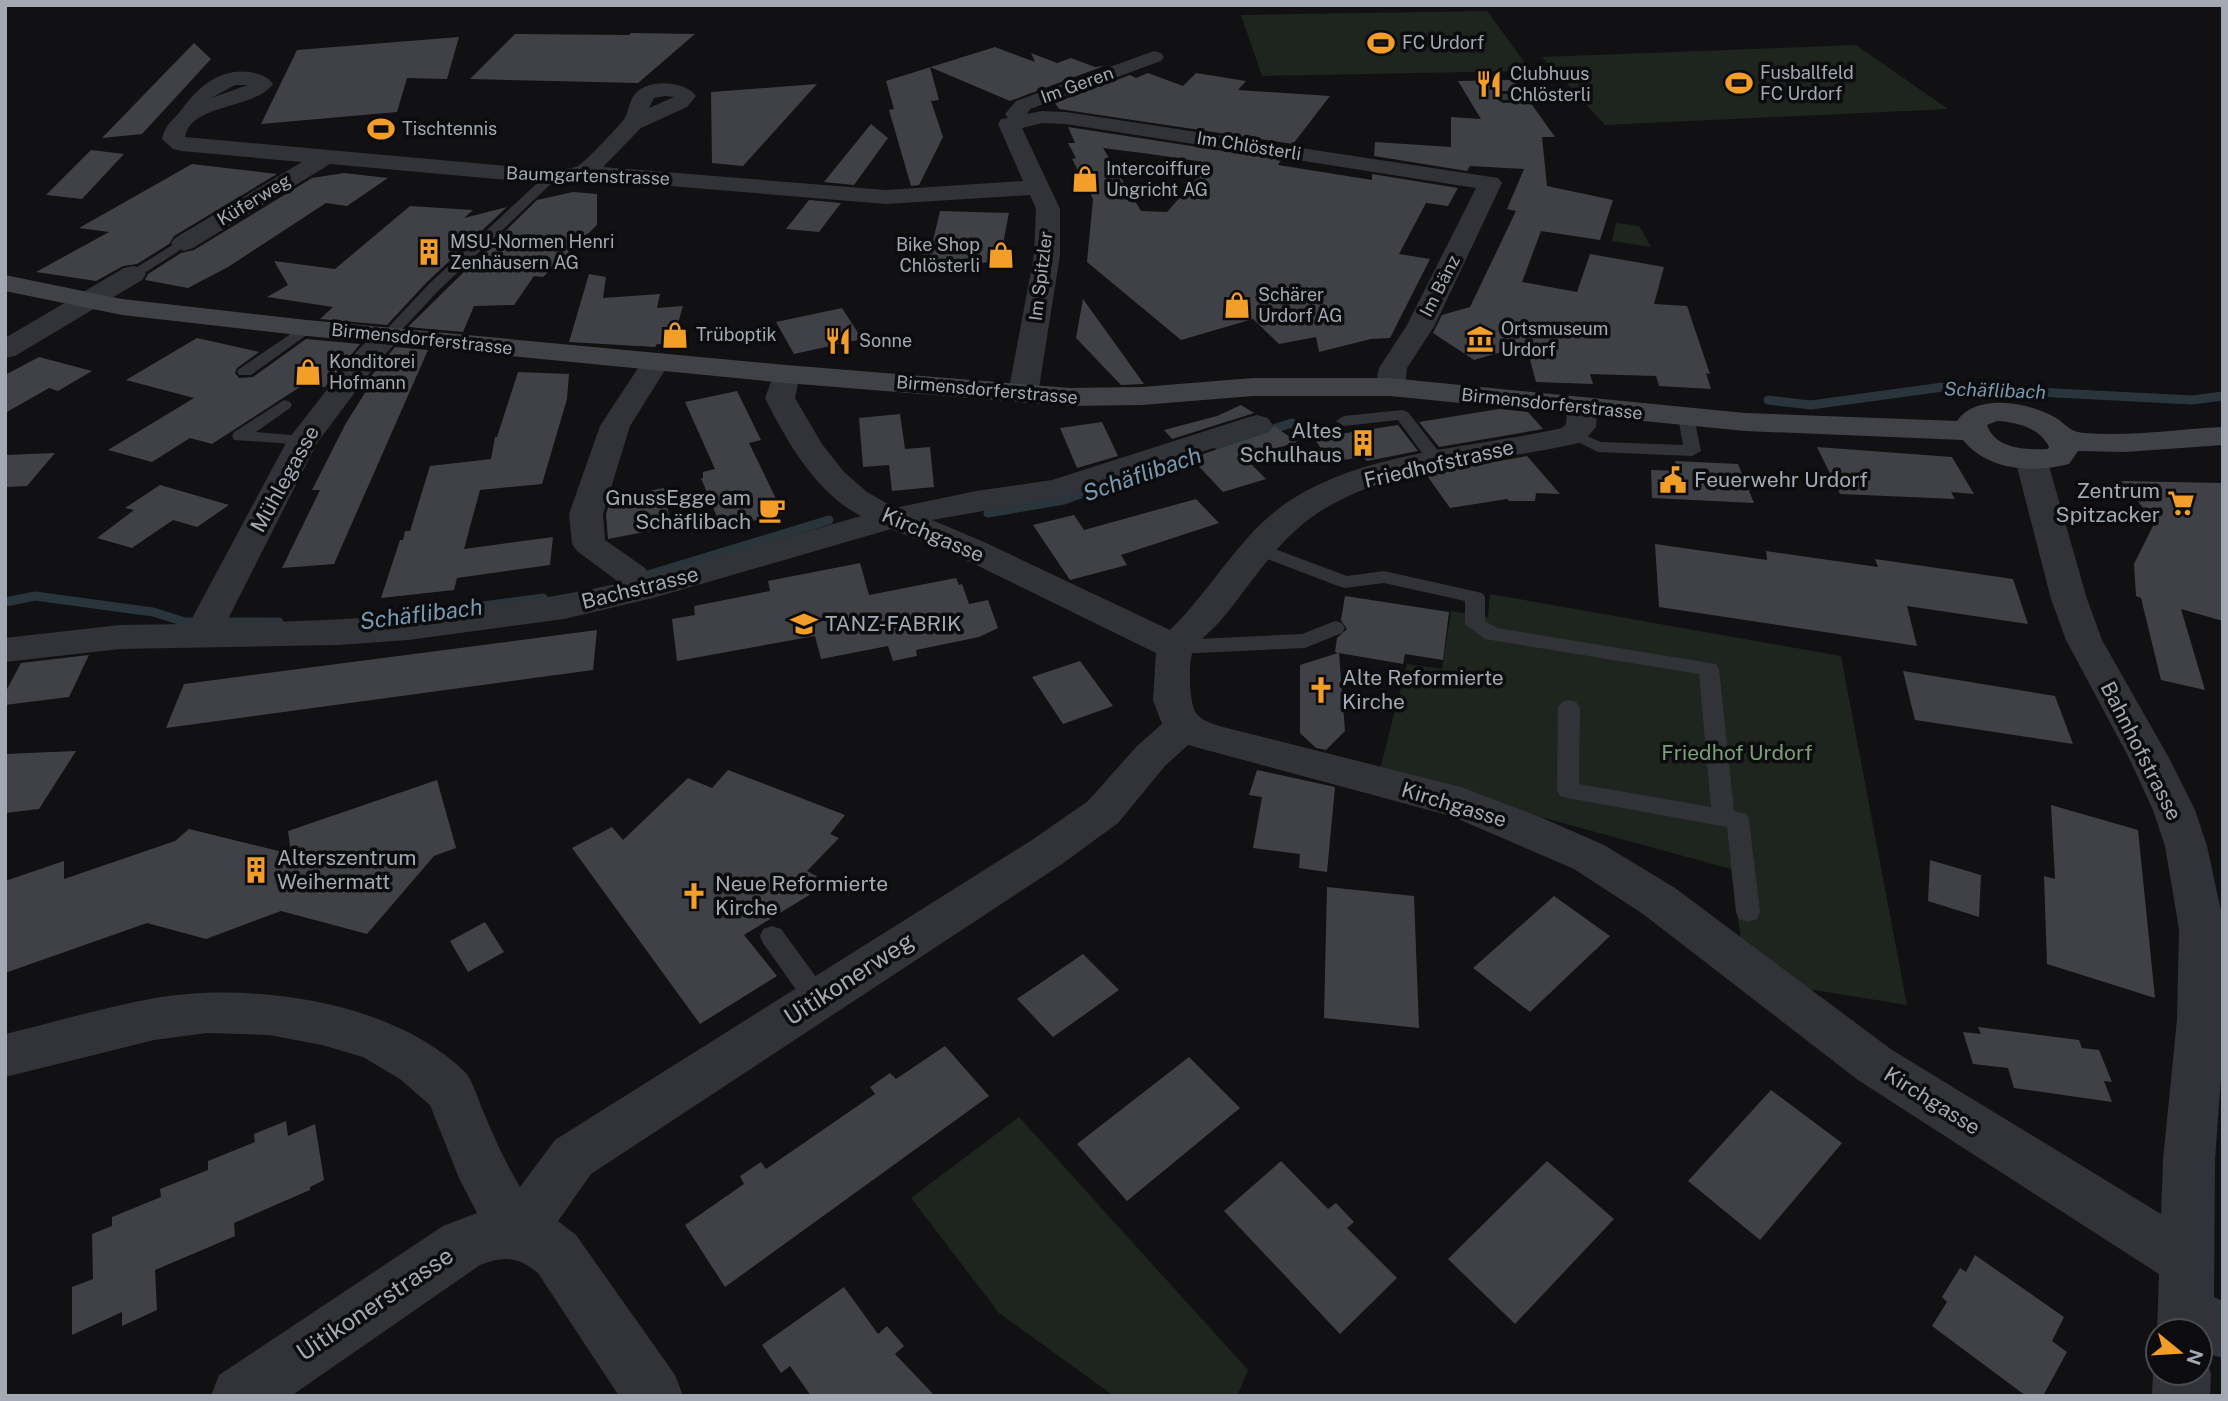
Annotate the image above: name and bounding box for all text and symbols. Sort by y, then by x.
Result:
sports icon: FC Urdorf [1366,28,1396,58]
place label: FC Urdorf [1402,32,1484,53]
street label: Im Geren [1038,62,1116,107]
place label: Fusballfeld FC Urdorf [1760,62,1854,104]
place label: Clubhuus Chlösterli [1510,63,1591,105]
sports icon: Fusballfeld FC Urdorf [1724,68,1754,98]
restaurant icon: Clubhuus Chlösterli [1474,69,1504,99]
sports icon: Tischtennis [366,114,396,144]
place label: Tischtennis [402,118,497,139]
street label: Im Chlösterli [1195,127,1303,164]
place label: Intercoiffure Ungricht AG [1106,158,1211,200]
street label: Baumgartenstrasse [506,162,670,189]
shop icon: Intercoiffure Ungricht AG [1070,164,1100,194]
street label: Küferweg [213,169,294,230]
street label: Im Spitzler [1025,230,1056,322]
place label: MSU-Normen Henri Zenhäusern AG [450,231,614,273]
place label: Bike Shop Chlösterli [896,234,980,276]
building icon: MSU-Normen Henri Zenhäusern AG [414,237,444,267]
shop icon: Bike Shop Chlösterli [986,240,1016,270]
street label: Im Bänz [1415,252,1464,320]
place label: Schärer Urdorf AG [1258,284,1342,326]
shop icon: Schärer Urdorf AG [1222,290,1252,320]
place label: Ortsmuseum Urdorf [1501,318,1608,360]
street label: Birmensdorferstrasse [330,319,514,358]
shop icon: Trüboptik [660,320,690,350]
place label: Trüboptik [696,324,777,345]
museum icon: Ortsmuseum Urdorf [1465,324,1495,354]
restaurant icon: Sonne [823,326,853,356]
place label: Sonne [859,330,912,351]
place label: Konditorei Hofmann [329,351,415,393]
shop icon: Konditorei Hofmann [293,357,323,387]
street label: Birmensdorferstrasse [895,371,1079,408]
water label: Schäflibach [1944,377,2046,403]
street label: Birmensdorferstrasse [1460,384,1644,423]
place label: Altes Schulhaus [1239,418,1342,467]
street label: Mühlegasse [245,421,324,536]
building icon: Altes Schulhaus [1348,428,1378,458]
street label: Friedhofstrasse [1361,434,1516,493]
water label: Schäflibach [1079,441,1205,506]
public building icon: Feuerwehr Urdorf [1658,465,1688,495]
place label: Feuerwehr Urdorf [1694,467,1868,492]
place label: Zentrum Spitzacker [2056,478,2160,527]
place label: GnussEgge am Schäflibach [605,485,751,534]
supermarket icon: Zentrum Spitzacker [2166,488,2196,518]
cafe icon: GnussEgge am Schäflibach [757,495,787,525]
street label: Kirchgasse [878,502,988,567]
street label: Bachstrasse [579,561,701,614]
water label: Schäflibach [358,593,484,634]
school or university icon: TANZ-FABRIK [789,609,819,639]
place label: TANZ-FABRIK [825,611,961,636]
place label: Alte Reformierte Kirche [1342,665,1504,714]
church icon: Alte Reformierte Kirche [1306,675,1336,705]
street label: Bahnhofstrasse [2096,677,2187,824]
park label: Friedhof Urdorf [1661,740,1813,765]
street label: Kirchgasse [1399,777,1510,832]
place label: Alterszentrum Weihermatt [277,845,416,894]
building icon: Alterszentrum Weihermatt [241,855,271,885]
place label: Neue Reformierte Kirche [715,871,888,920]
church icon: Neue Reformierte Kirche [679,881,709,911]
street label: Uitikonerweg [778,926,918,1030]
street label: Kirchgasse [1880,1061,1985,1140]
street label: Uitikonerstrasse [291,1241,458,1366]
north arrow [2144,1317,2214,1387]
text: N [2182,1347,2208,1368]

